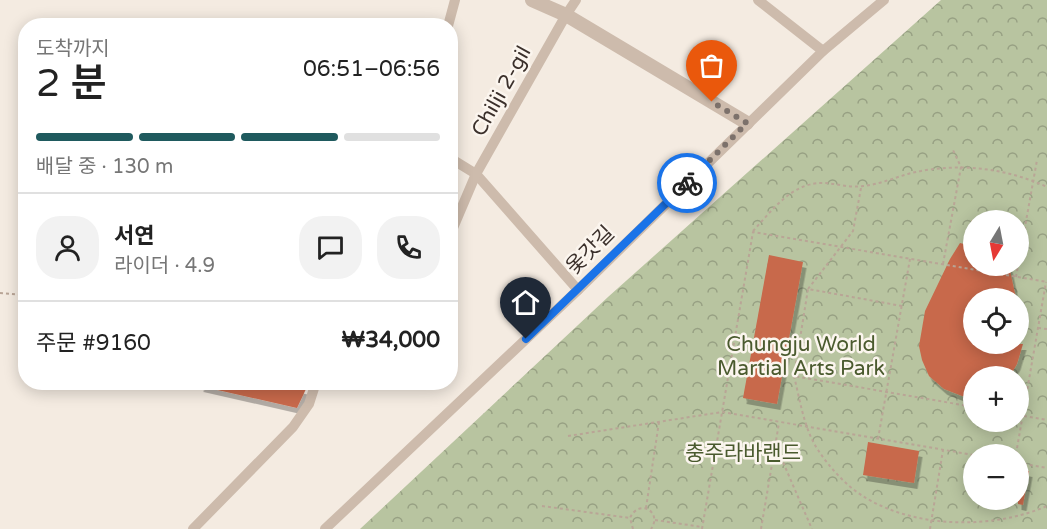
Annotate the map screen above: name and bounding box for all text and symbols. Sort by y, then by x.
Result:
text: 도착까지 [36,37,110,61]
pin [686,40,737,102]
street label: Chilji 2-gil [466,42,536,141]
icon: bag [695,49,728,82]
text: 06:51–06:56 [303,56,440,82]
text: 2 분 [36,60,107,107]
courier [657,153,717,213]
text: 배달 중 · 130 m [36,155,173,179]
icon: bike [671,167,704,200]
north arrow [963,210,1029,276]
map controls [963,210,1029,510]
button: person [36,216,99,279]
button: chat [299,216,362,279]
button: phone [377,216,440,279]
street label: 옻갓길 [561,221,620,280]
text: 서연 [114,223,154,249]
text: 라이더 · 4.9 [114,254,215,278]
pin [500,277,551,339]
icon: home [509,286,542,319]
button: locate [963,288,1029,354]
text: ₩34,000 [341,327,440,353]
text: 주문 #9160 [36,330,151,356]
park label: Chungju World Martial Arts Park [717,332,885,381]
button: + [963,366,1029,432]
park label: 충주라바랜드 [685,441,801,466]
button: − [963,444,1029,510]

